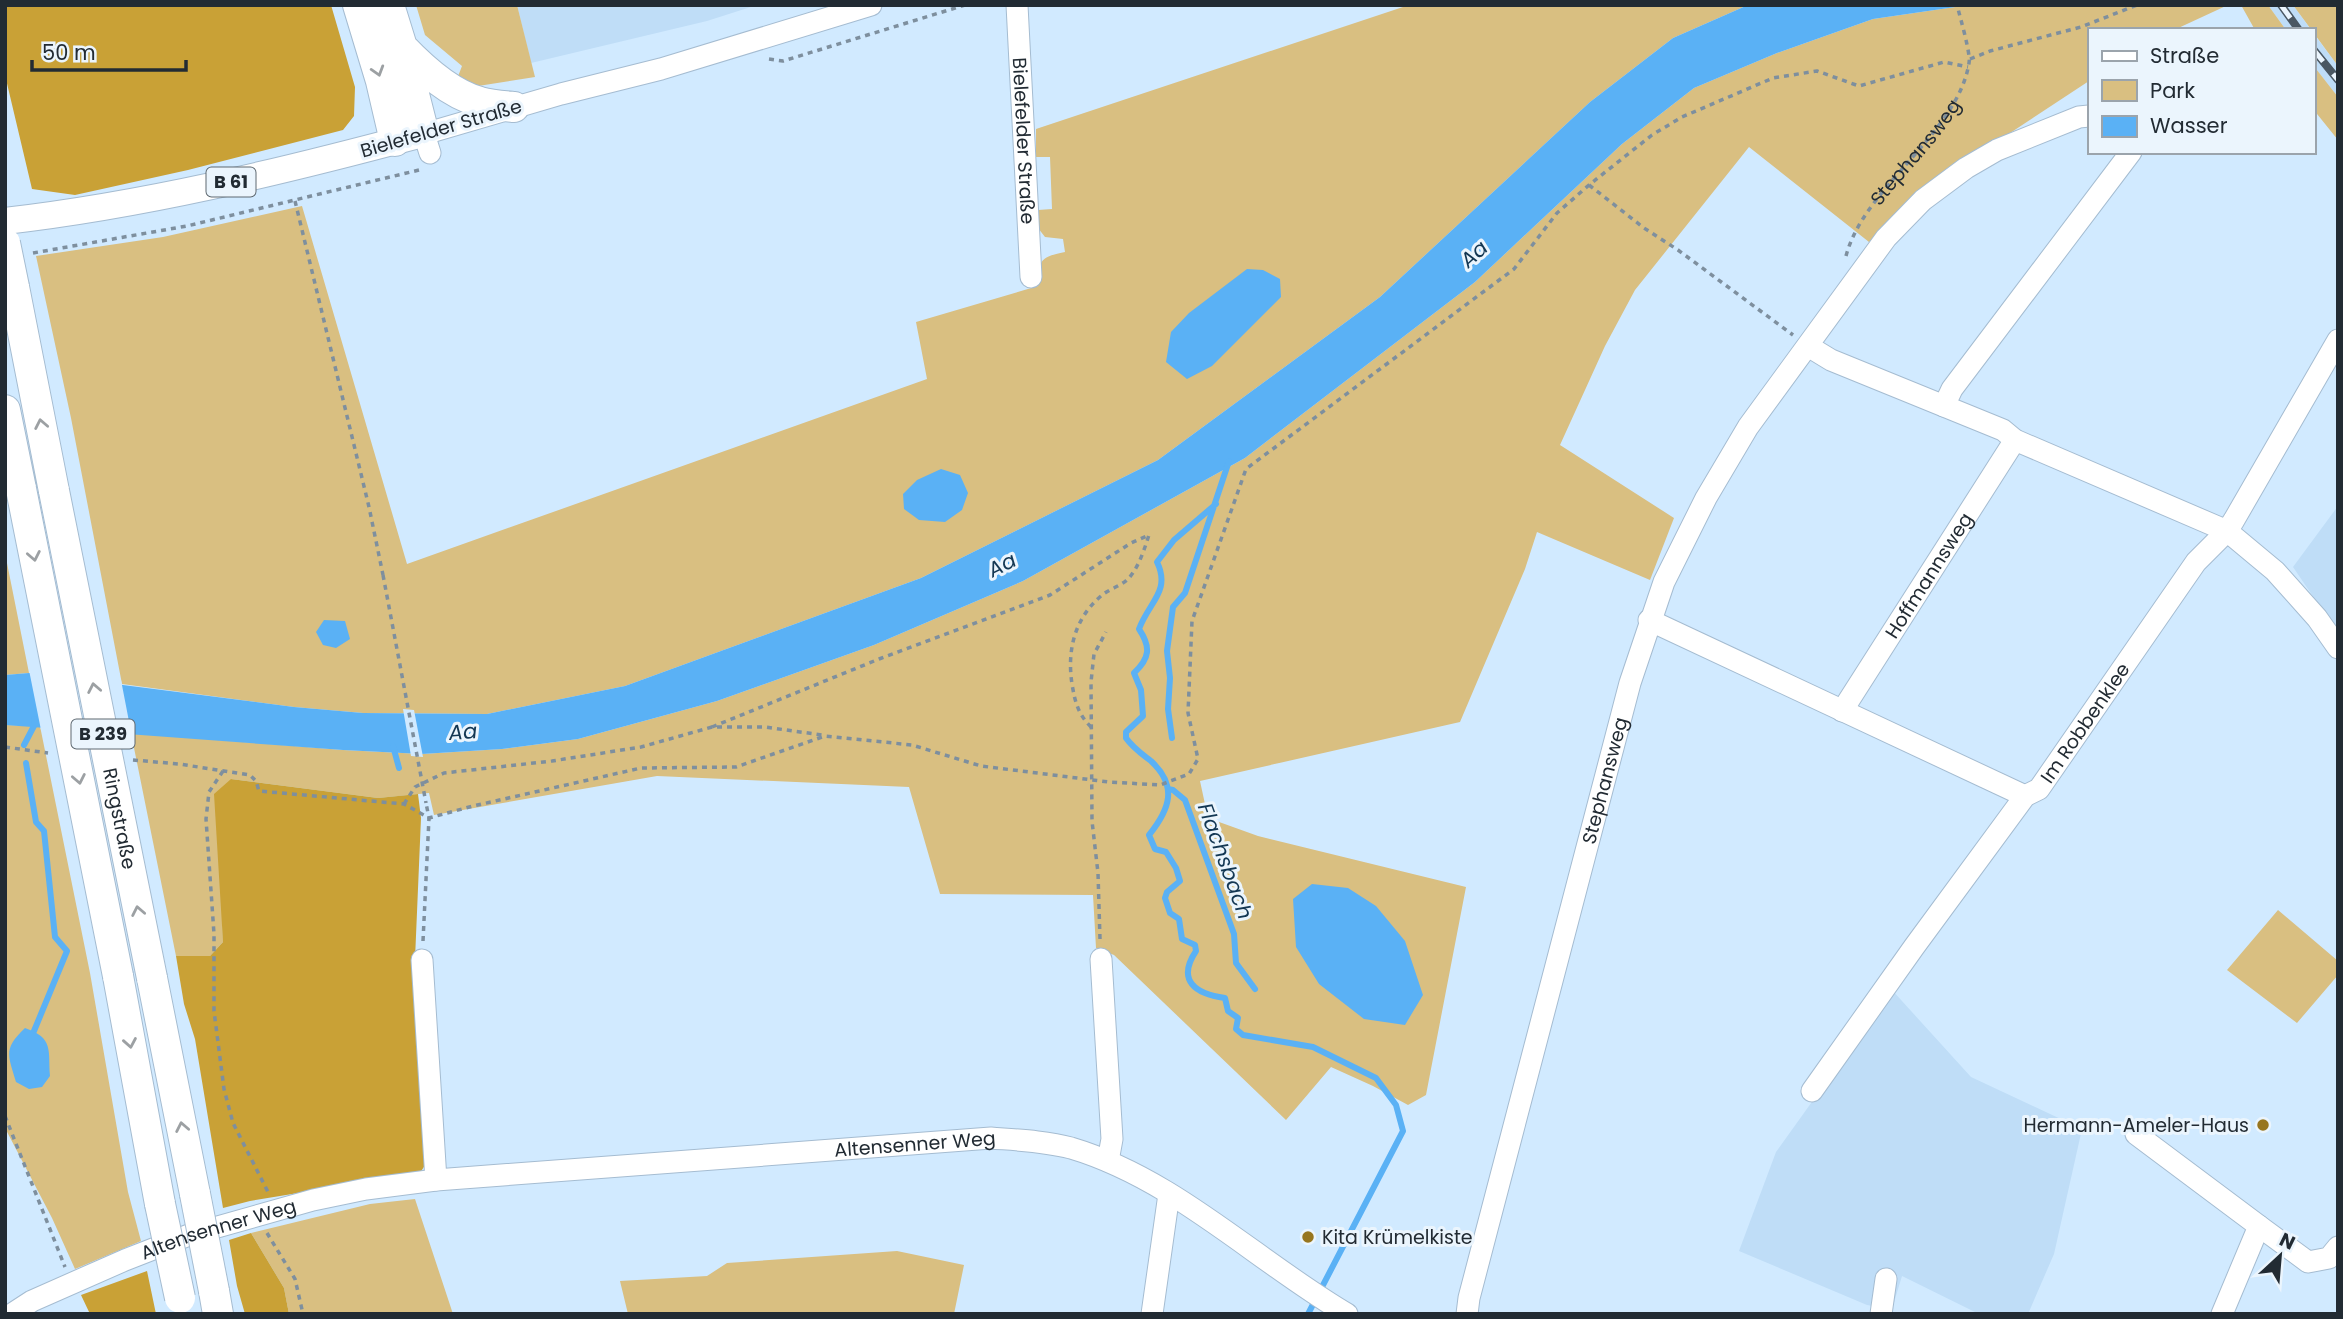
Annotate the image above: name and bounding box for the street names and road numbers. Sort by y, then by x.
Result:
street label: Bielefelder Straße [1006,57,1041,225]
street label: Bielefelder Straße [357,93,525,164]
street label: Stephansweg [1864,94,1967,211]
road number: B 61 [206,168,256,196]
street label: Hoffmannsweg [1879,507,1979,644]
street label: Im Robbenklee [2034,658,2136,789]
street label: Stephansweg [1575,714,1634,847]
road number: B 239 [72,720,134,748]
street label: Ringstraße [96,765,143,872]
street label: Altensenner Weg [833,1125,996,1164]
street label: Altensenner Weg [137,1192,299,1267]

